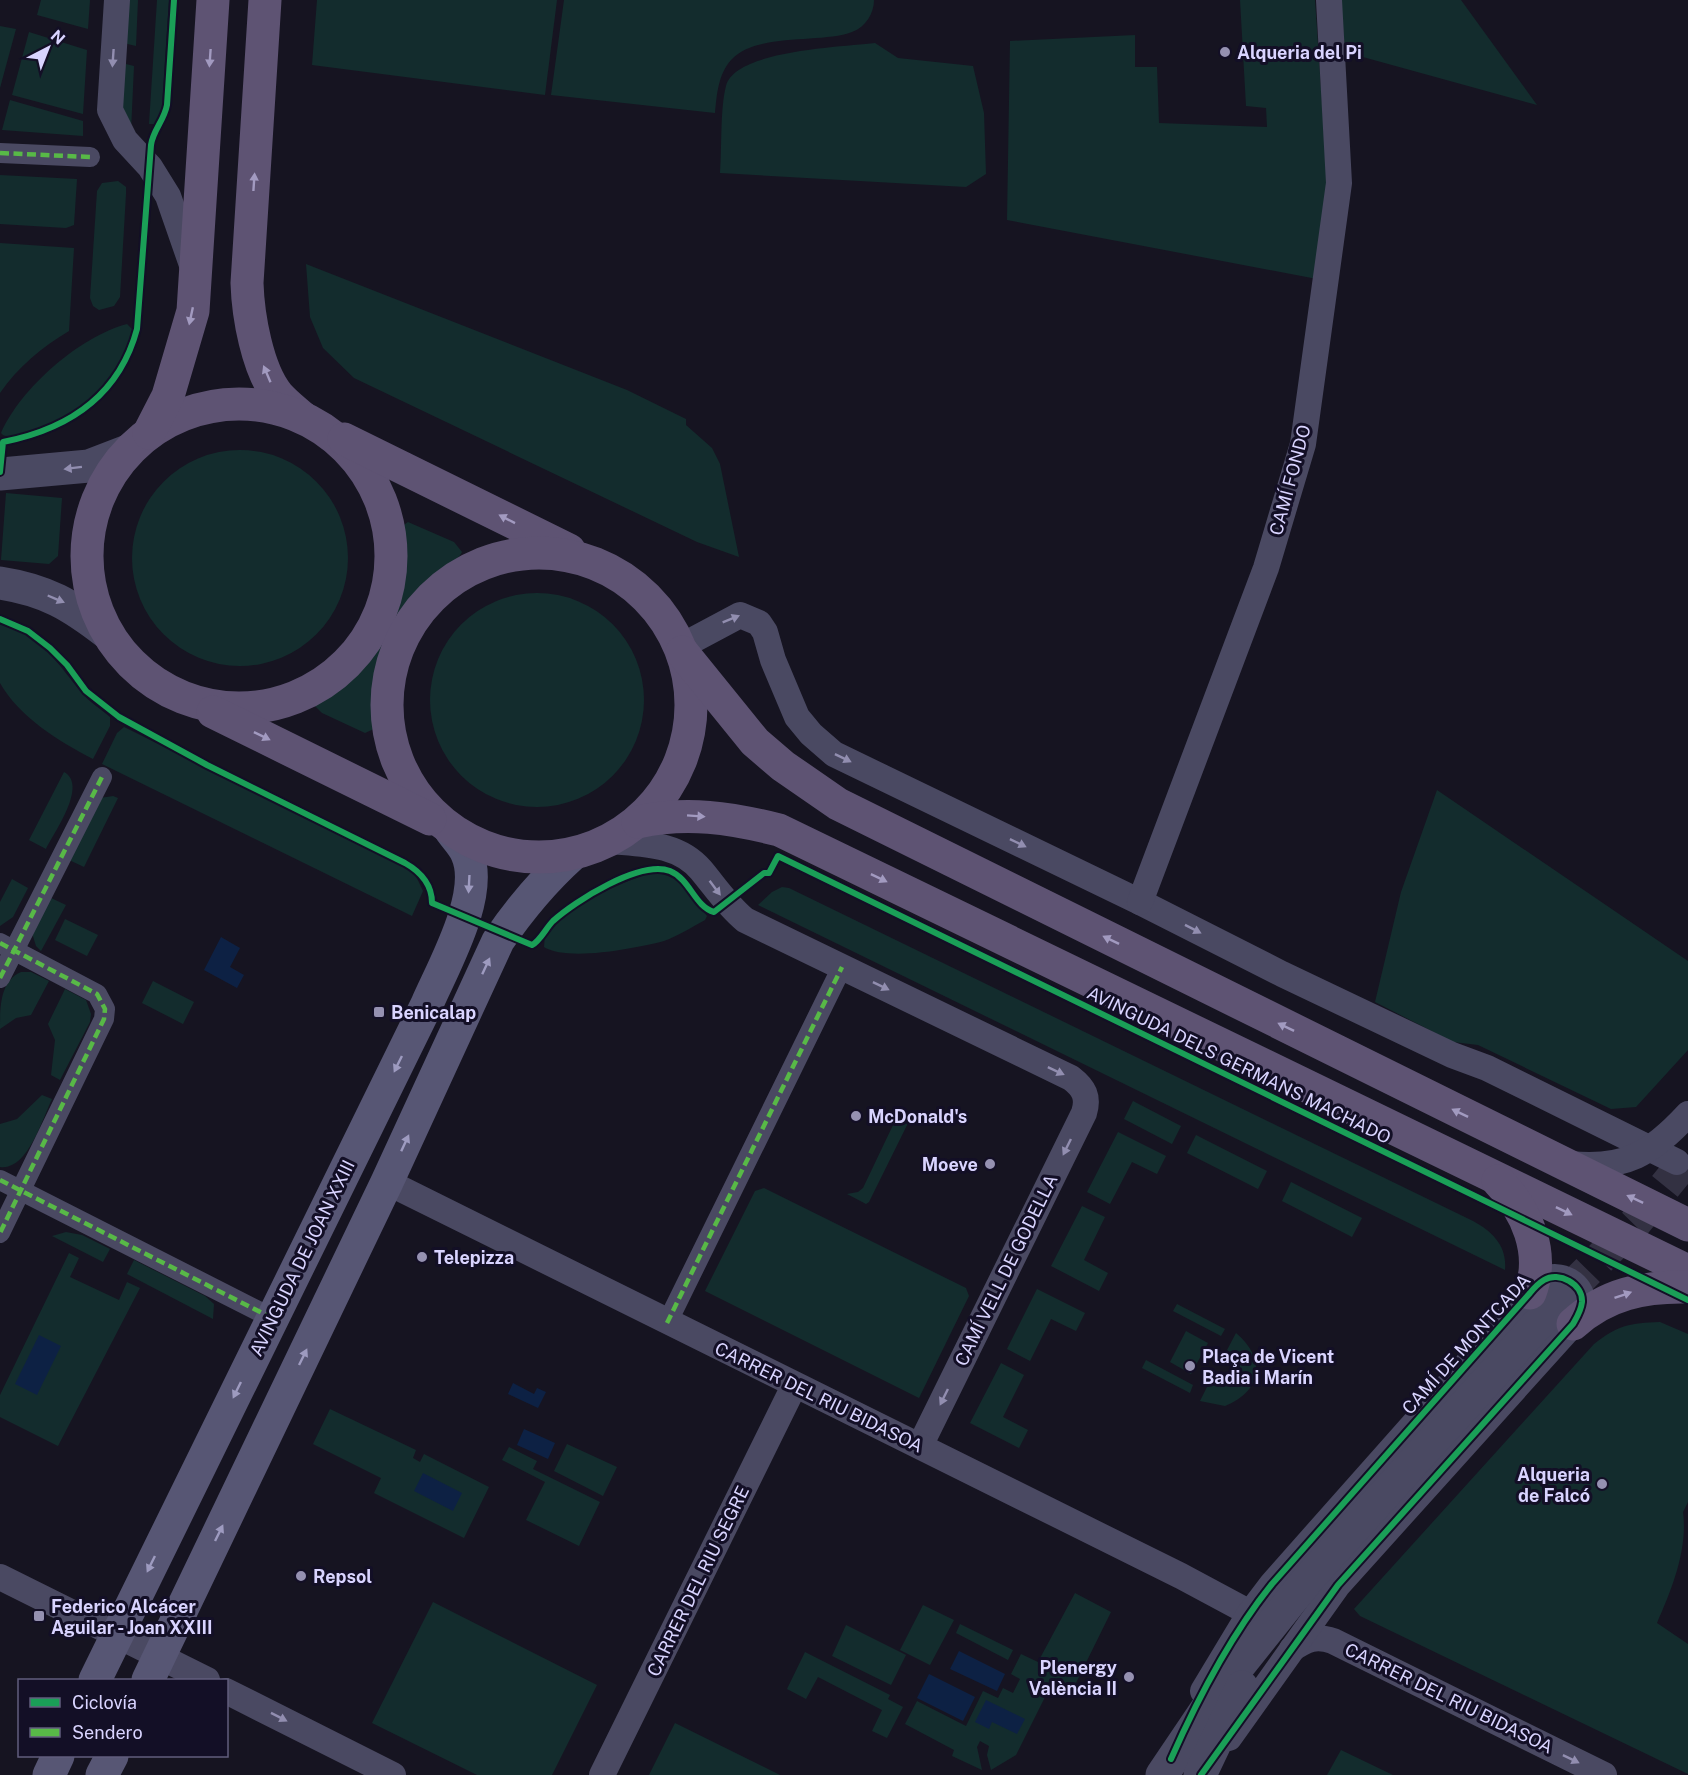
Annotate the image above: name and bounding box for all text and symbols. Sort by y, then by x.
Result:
north arrow [18,18,78,78]
text: N [47,26,69,48]
place label: Alqueria del Pi [1237,42,1362,63]
marker: Alqueria del Pi [1218,45,1232,59]
one-way arrow [109,49,118,68]
one-way arrow [205,49,214,68]
one-way arrow [249,173,258,192]
one-way arrow [186,306,196,325]
one-way arrow [262,364,272,382]
street label: CAMÍ FONDO [1264,422,1315,538]
one-way arrow [63,463,82,473]
one-way arrow [498,514,515,524]
one-way arrow [47,595,65,604]
one-way arrow [722,614,740,623]
one-way arrow [254,731,271,741]
one-way arrow [835,753,852,763]
one-way arrow [686,811,705,820]
one-way arrow [1010,838,1027,848]
one-way arrow [870,873,887,882]
one-way arrow [464,875,474,894]
one-way arrow [708,881,720,896]
one-way arrow [1185,924,1202,934]
one-way arrow [1102,936,1119,945]
one-way arrow [481,956,491,974]
one-way arrow [872,981,889,990]
street label: AVINGUDA DELS GERMANS MACHADO [1084,982,1394,1148]
place label: Benicalap [391,1002,476,1023]
marker: Benicalap [372,1005,386,1019]
one-way arrow [1277,1022,1294,1031]
one-way arrow [393,1055,402,1072]
one-way arrow [1048,1066,1065,1075]
place label: McDonald's [868,1106,967,1127]
one-way arrow [1452,1108,1469,1118]
marker: McDonald's [849,1109,863,1123]
one-way arrow [400,1134,410,1152]
one-way arrow [1062,1139,1072,1156]
place label: Moeve [922,1154,978,1175]
street label: AVINGUDA DE JOAN XXIII [245,1156,359,1360]
marker: Moeve [983,1157,997,1171]
street label: CAMÍ VELL DE GODELLA [950,1170,1062,1369]
one-way arrow [1627,1195,1644,1204]
one-way arrow [1555,1206,1572,1216]
place label: Telepizza [434,1247,514,1268]
marker: Telepizza [415,1250,429,1264]
street label: CAMÍ DE MONTCADA [1397,1269,1535,1418]
one-way arrow [1614,1290,1632,1299]
street label: CARRER DEL RIU BIDASOA [712,1337,927,1457]
place label: Plaça de Vicent Badia i Marín [1202,1346,1334,1388]
one-way arrow [299,1349,308,1366]
marker: Plaça de Vicent Badia i Marín [1183,1359,1197,1373]
one-way arrow [233,1381,242,1398]
one-way arrow [939,1389,949,1406]
place label: Alqueria de Falcó [1517,1464,1590,1506]
marker: Alqueria de Falcó [1595,1477,1609,1491]
street label: CARRER DEL RIU SEGRE [643,1482,753,1680]
one-way arrow [214,1525,224,1542]
one-way arrow [146,1556,155,1573]
place label: Repsol [313,1566,372,1587]
marker: Repsol [294,1569,308,1583]
place label: Federico Alcácer Aguilar - Joan XXIII [51,1596,213,1638]
marker: Federico Alcácer Aguilar - Joan XXIII [32,1609,46,1623]
street label: CARRER DEL RIU BIDASOA [1342,1638,1557,1758]
place label: Plenergy València II [1029,1657,1117,1699]
marker: Plenergy València II [1122,1670,1136,1684]
legend [18,1679,228,1757]
text: Ciclovía [72,1692,137,1713]
one-way arrow [270,1712,287,1722]
text: Sendero [72,1722,143,1743]
one-way arrow [1563,1754,1580,1763]

